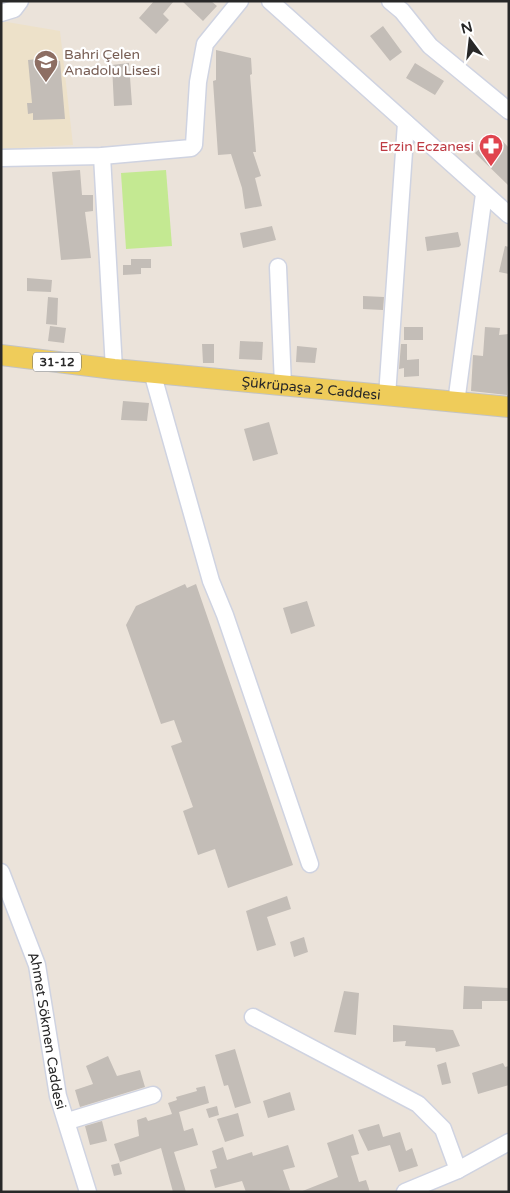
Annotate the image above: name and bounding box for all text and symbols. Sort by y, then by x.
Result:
north arrow [445,15,495,65]
text: N [459,18,474,38]
place label: Bahri Çelen Anadolu Lisesi [64,46,160,79]
school or university icon: Bahri Çelen Anadolu Lisesi [33,49,59,83]
pharmacy icon: Erzin Eczanesi [478,133,504,167]
place label: Erzin Eczanesi [379,138,474,155]
road number: 31-12 [33,352,81,372]
street label: Şükrüpaşa 2 Caddesi [241,373,381,403]
street label: Ahmet Sökmen Caddesi [24,949,70,1111]

